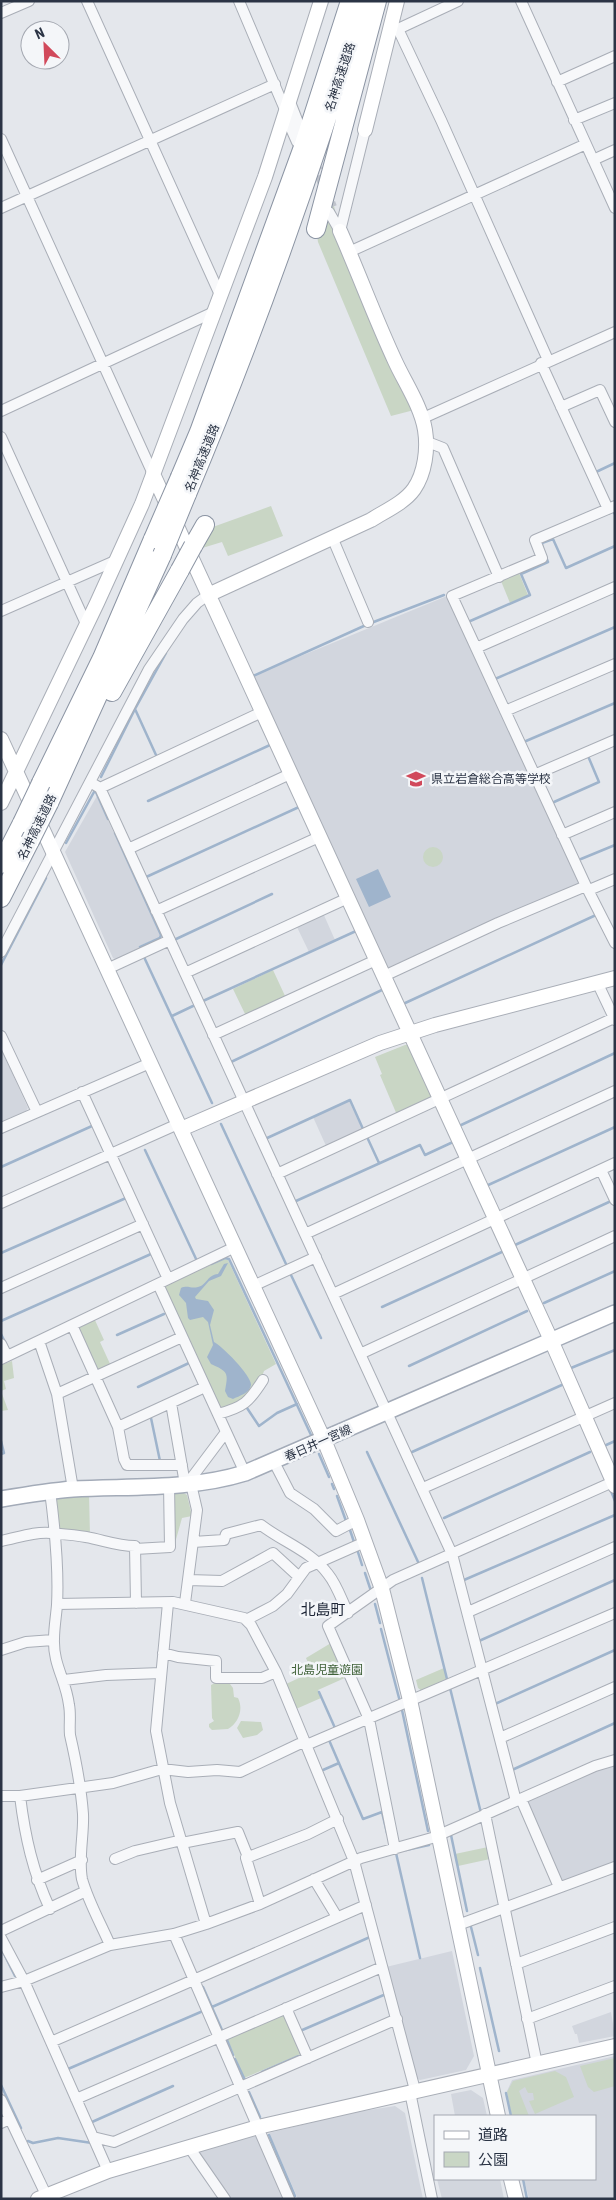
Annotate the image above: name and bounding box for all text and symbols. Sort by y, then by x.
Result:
north arrow [20,20,70,70]
text: N [33,24,47,42]
street label: 名神高速道路 [322,41,358,113]
street label: 名神高速道路 [182,422,222,494]
school or university icon: 県立岩倉総合高等学校 [405,768,427,790]
place label: 県立岩倉総合高等学校 [431,772,551,786]
street label: 名神高速道路 [15,792,59,862]
street label: 春日井一宮線 [282,1422,354,1464]
district label: 北島町 [300,1601,346,1619]
park label: 北島児童遊園 [291,1663,363,1677]
legend [434,2115,596,2180]
text: 道路 [478,2126,508,2144]
text: 公園 [478,2151,508,2169]

